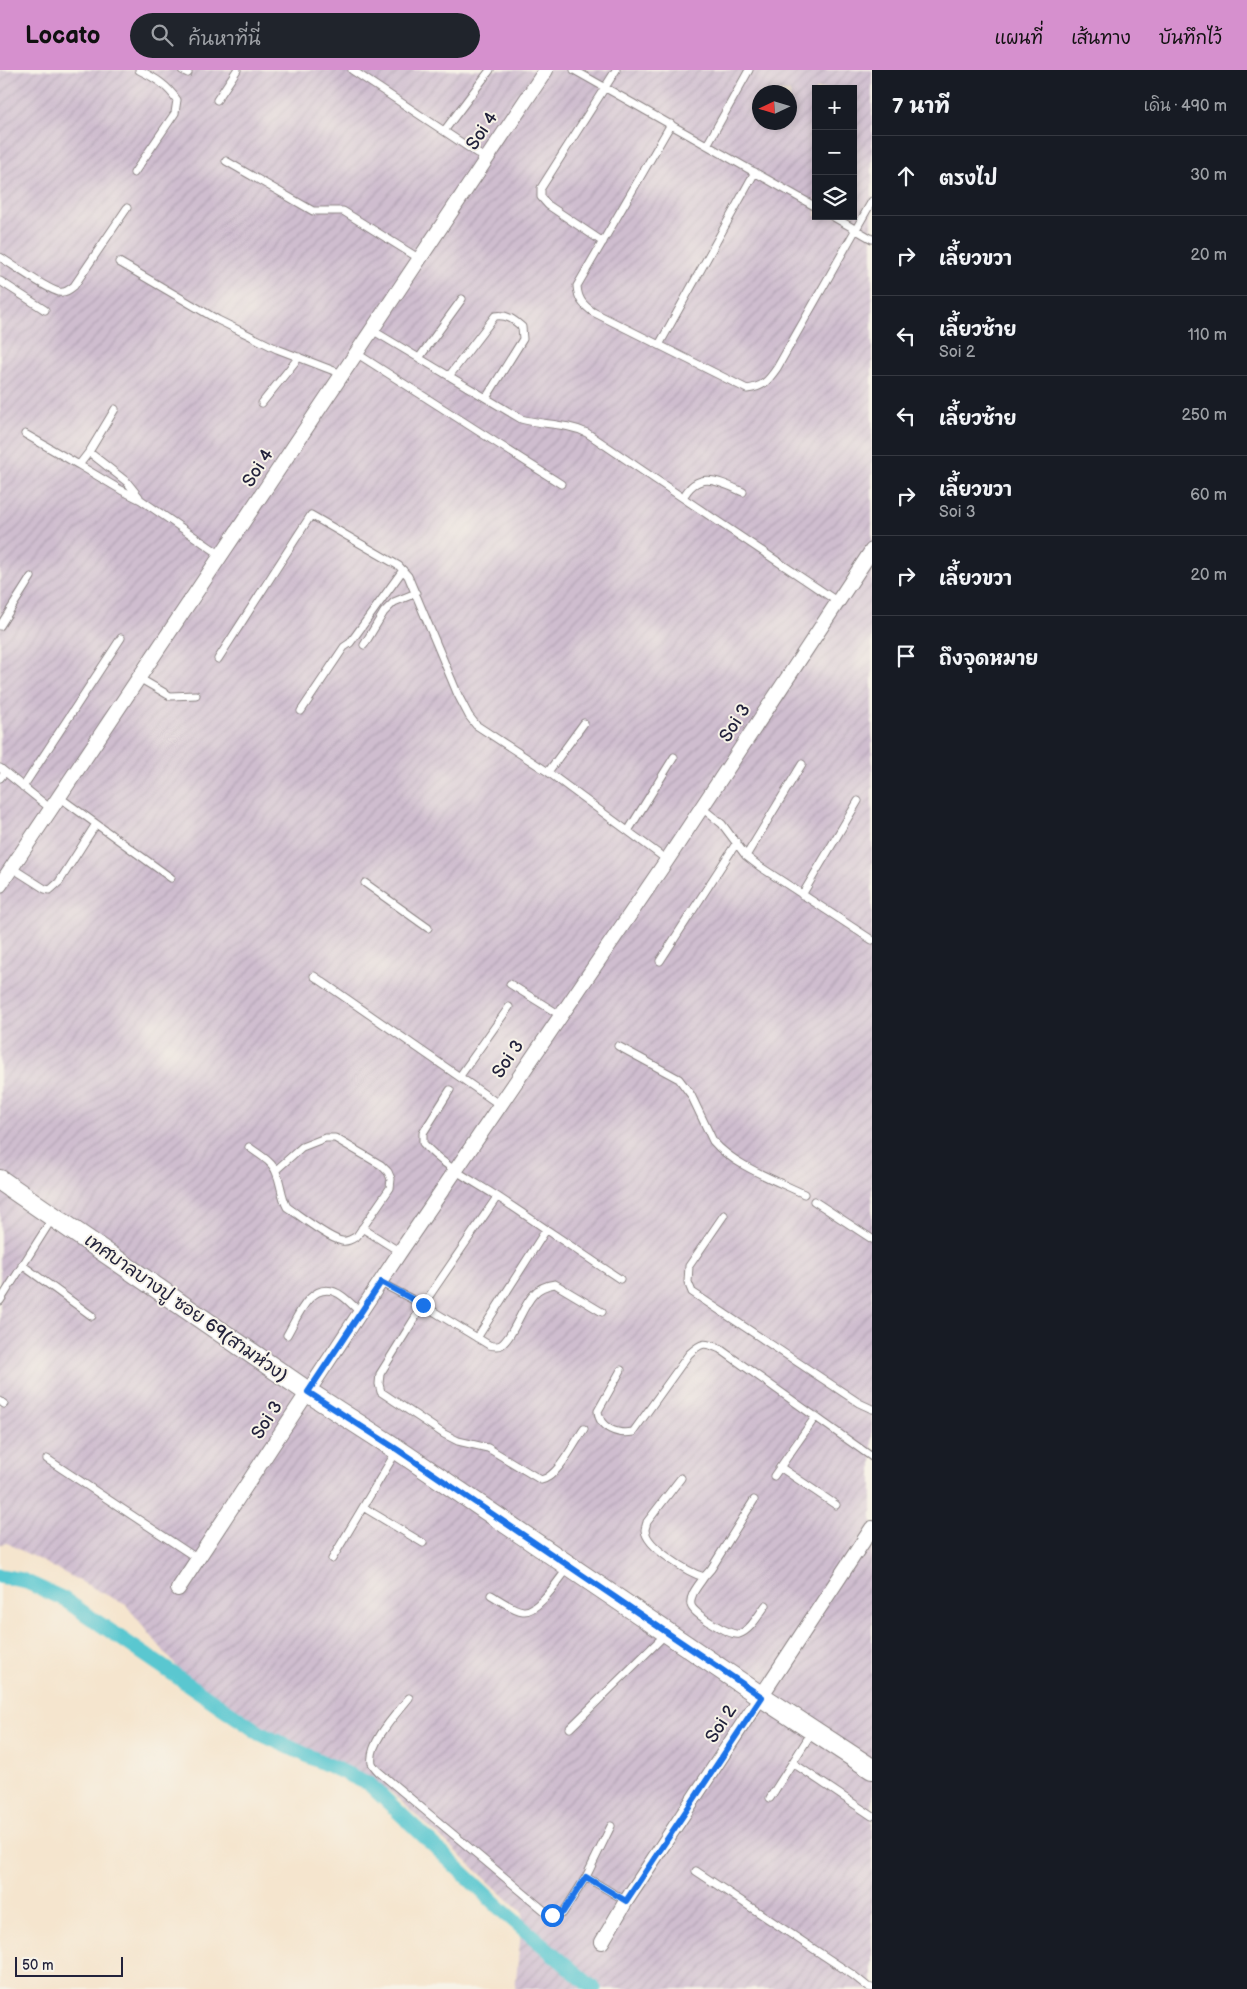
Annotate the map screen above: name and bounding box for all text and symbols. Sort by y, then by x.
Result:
search box [130,13,480,58]
text: Locato [25,21,100,50]
icon: search [148,21,176,49]
text: ค้นหาที่นี่ [188,28,261,51]
text: แผนที่ [995,28,1043,49]
text: เส้นทาง [1071,28,1131,49]
text: บันทึกไว้ [1159,28,1222,49]
north arrow [752,85,797,130]
map controls [812,85,857,220]
button: + [812,85,857,130]
text: 7 นาที [892,94,950,119]
text: เดิน · 490 m [1144,97,1227,116]
street label: Soi 4 [462,108,502,154]
button: − [812,130,857,175]
icon: ahead [892,162,920,190]
text: 30 m [1190,166,1227,185]
text: ตรงไป [939,168,997,191]
button: layers [812,175,857,220]
icon: right [892,242,920,270]
text: 20 m [1191,246,1227,265]
text: เลี้ยวขวา [939,248,1012,271]
text: เลี้ยวซ้าย [939,319,1016,342]
icon: left [892,322,920,350]
text: 110 m [1188,326,1227,345]
text: Soi 2 [939,343,975,362]
icon: left [892,402,920,430]
text: 250 m [1181,406,1227,425]
text: เลี้ยวซ้าย [939,408,1016,431]
street label: Soi 4 [238,445,278,491]
text: เลี้ยวขวา [939,479,1012,502]
icon: right [892,482,920,510]
text: 60 m [1190,486,1227,505]
text: Soi 3 [939,503,976,522]
icon: right [892,562,920,590]
text: 20 m [1191,566,1227,585]
text: เลี้ยวขวา [939,568,1012,591]
icon: arrive [892,642,920,670]
text: ถึงจุดหมาย [939,648,1038,671]
street label: Soi 3 [715,700,755,746]
street label: Soi 3 [488,1036,528,1082]
street label: เทศบาลบางปู ซอย 69(สามห่วง) [79,1228,293,1389]
route end [412,1294,435,1317]
street label: Soi 3 [247,1397,287,1443]
street label: Soi 2 [701,1701,741,1747]
route start [541,1904,564,1927]
scale bar [15,1954,122,1977]
text: 50 m [22,1957,54,1974]

